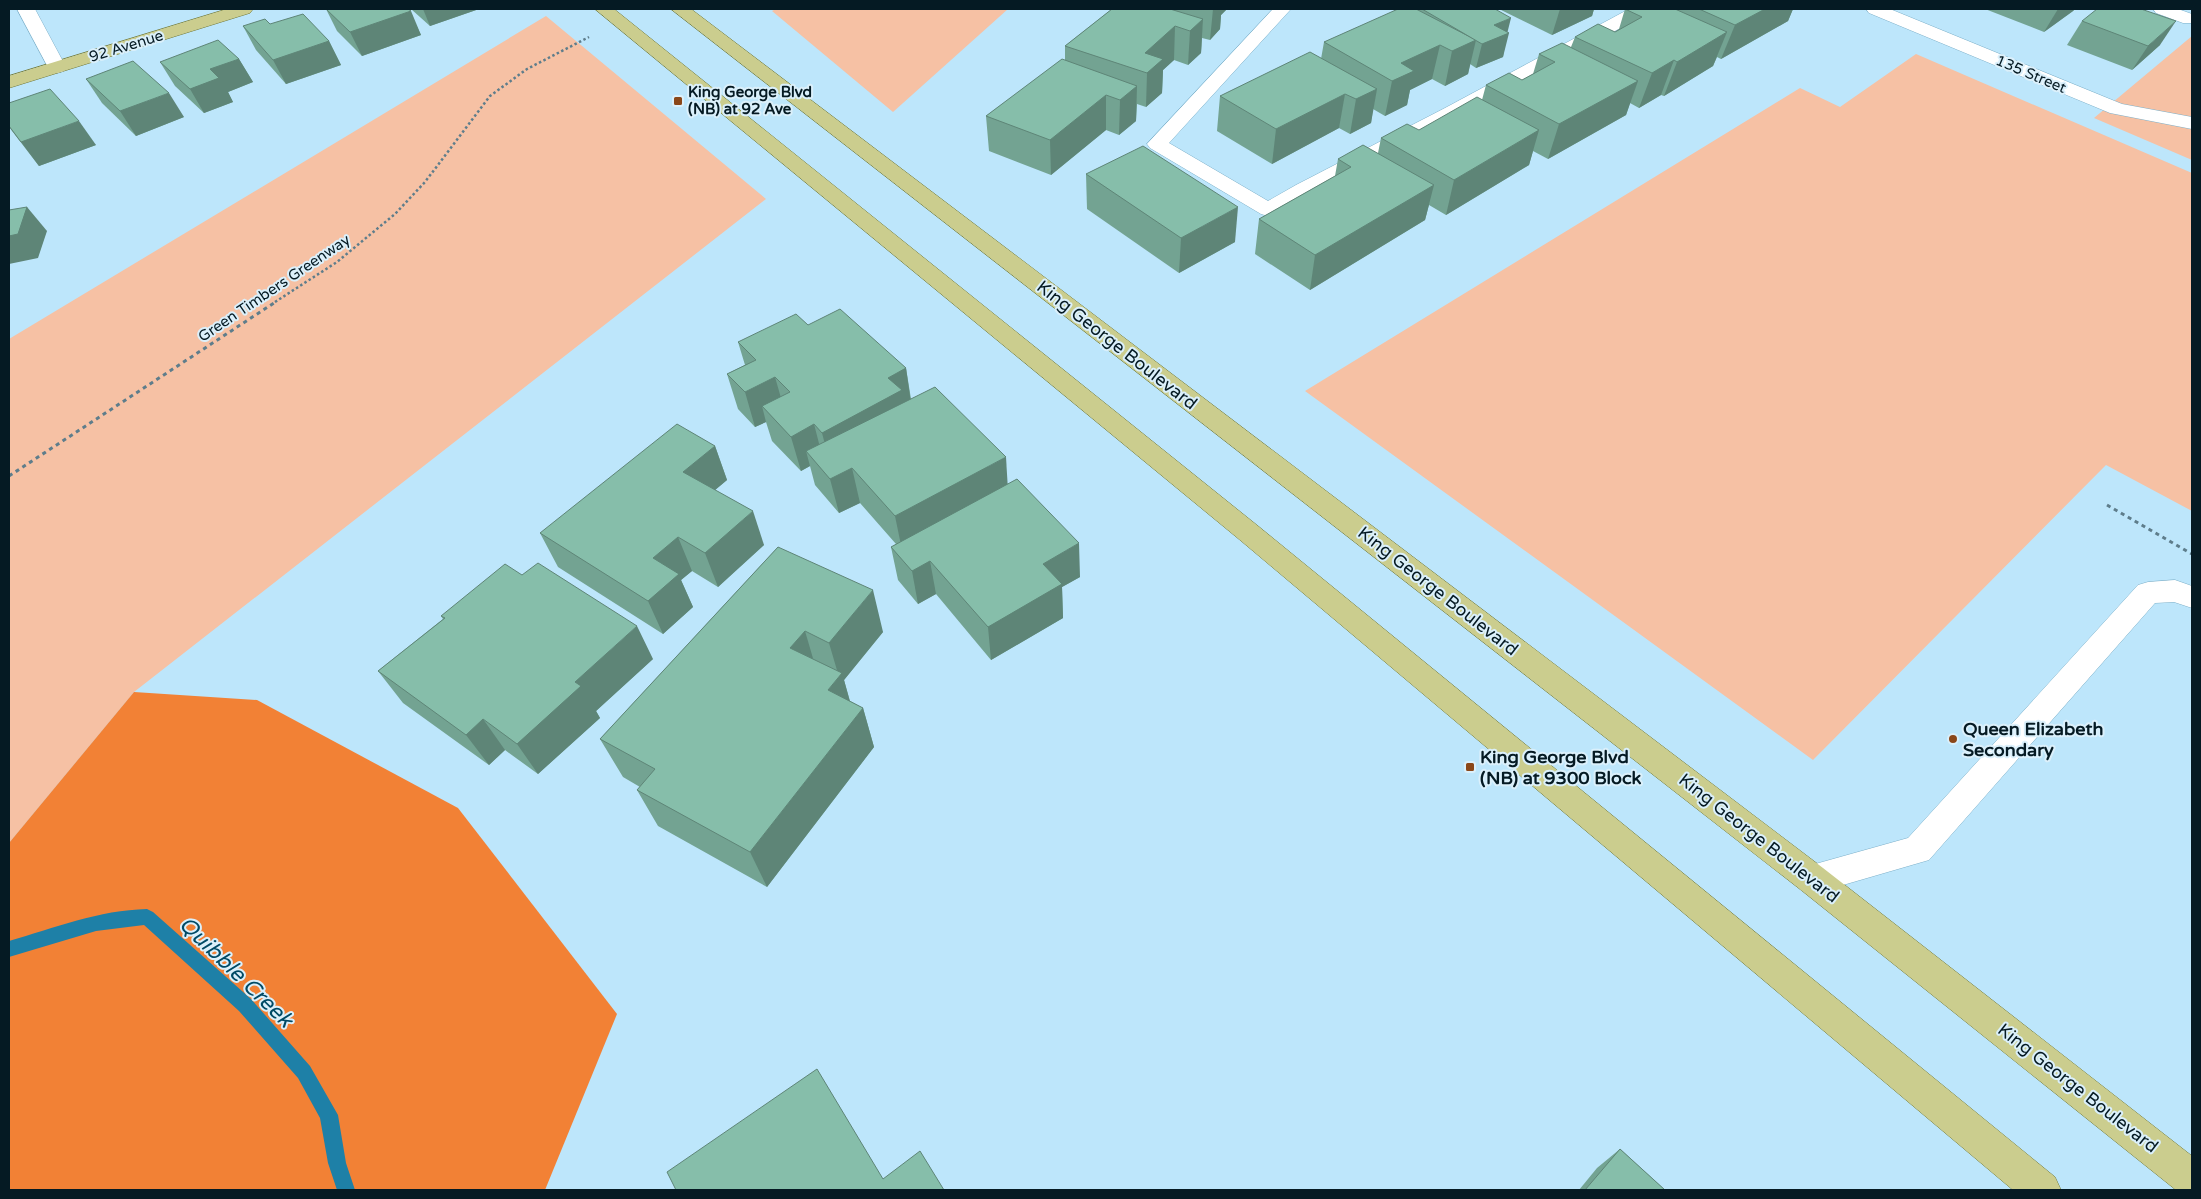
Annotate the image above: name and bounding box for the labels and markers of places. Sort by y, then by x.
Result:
place label: King George Blvd (NB) at 92 Ave [688,83,812,118]
marker: King George Blvd (NB) at 92 Ave [672,95,684,107]
place label: Queen Elizabeth Secondary [1963,718,2103,761]
marker: Queen Elizabeth Secondary [1947,733,1959,745]
place label: King George Blvd (NB) at 9300 Block [1480,746,1642,789]
marker: King George Blvd (NB) at 9300 Block [1464,761,1476,773]

